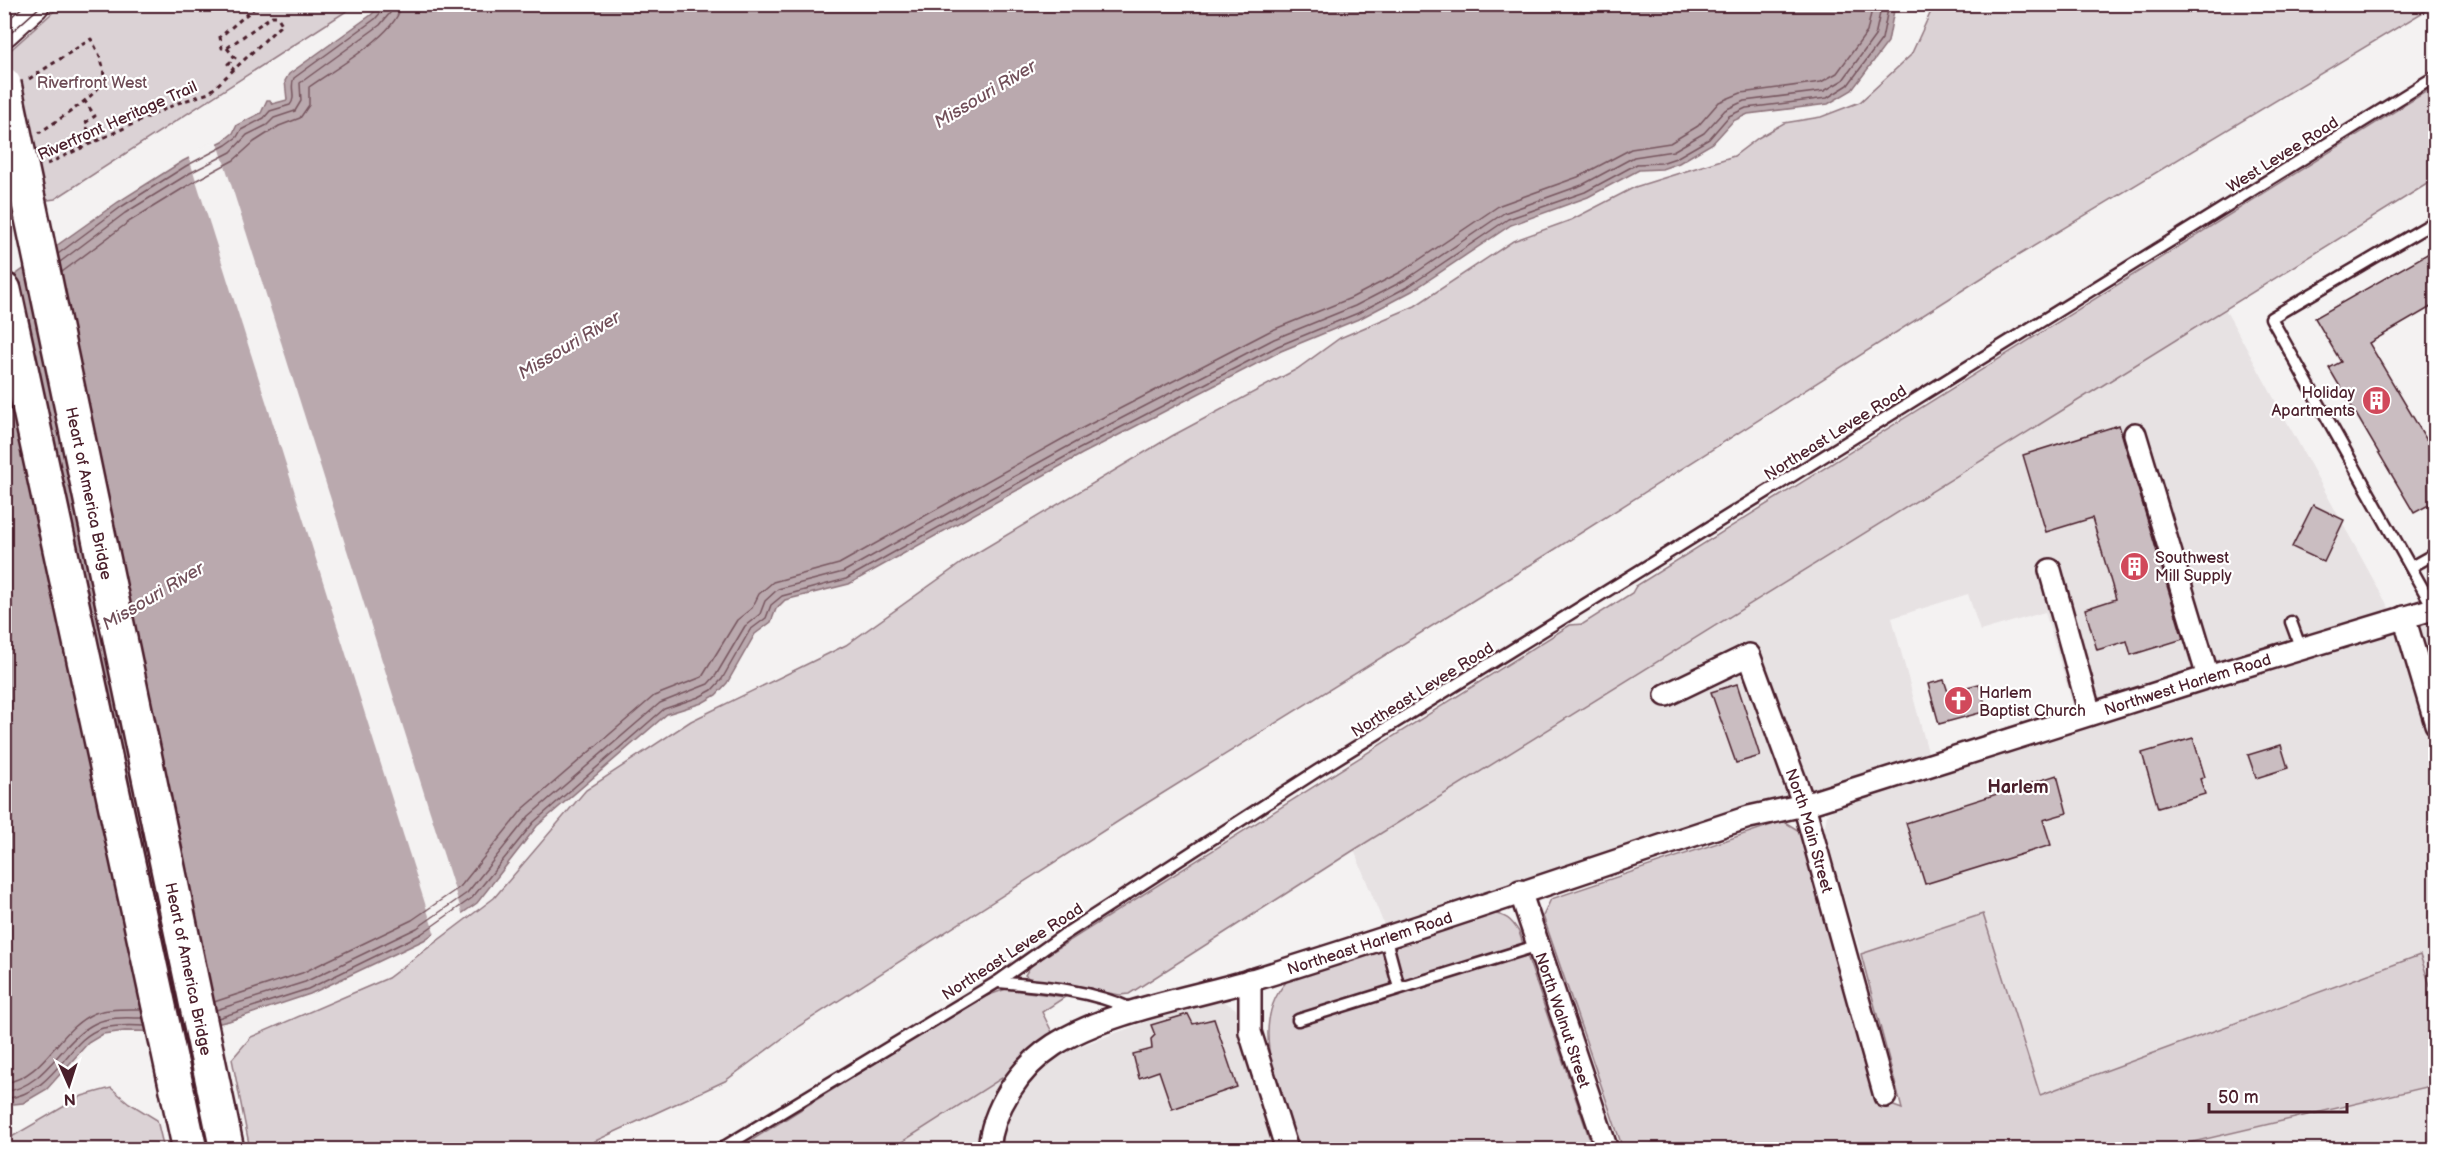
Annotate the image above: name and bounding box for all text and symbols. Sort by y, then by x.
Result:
water label: Missouri River [931,55,1041,133]
park label: Riverfront West [37,74,147,93]
street label: Riverfront Heritage Trail [35,78,200,165]
street label: West Levee Road [2224,113,2342,197]
water label: Missouri River [515,306,625,384]
street label: Northeast Levee Road [1761,382,1910,485]
place label: Holiday Apartments [2272,384,2356,421]
building icon: Holiday Apartments [2360,385,2392,417]
street label: Heart of America Bridge [61,405,116,582]
place label: Southwest Mill Supply [2155,549,2232,586]
building icon: Southwest Mill Supply [2118,550,2150,582]
water label: Missouri River [99,557,209,635]
street label: Northeast Levee Road [1348,639,1497,742]
street label: Northwest Harlem Road [2102,650,2273,720]
place label: Harlem Baptist Church [1979,684,2086,721]
church icon: Harlem Baptist Church [1942,685,1974,717]
street label: North Main Street [1780,766,1836,895]
district label: Harlem [1987,777,2049,798]
street label: Heart of America Bridge [160,881,215,1058]
street label: Northeast Levee Road [939,900,1087,1005]
street label: Northeast Harlem Road [1285,908,1455,980]
street label: North Walnut Street [1530,950,1593,1091]
north arrow [39,1055,99,1115]
scale bar [2209,1076,2347,1114]
text: 50 m [2218,1087,2259,1108]
text: N [63,1089,76,1108]

